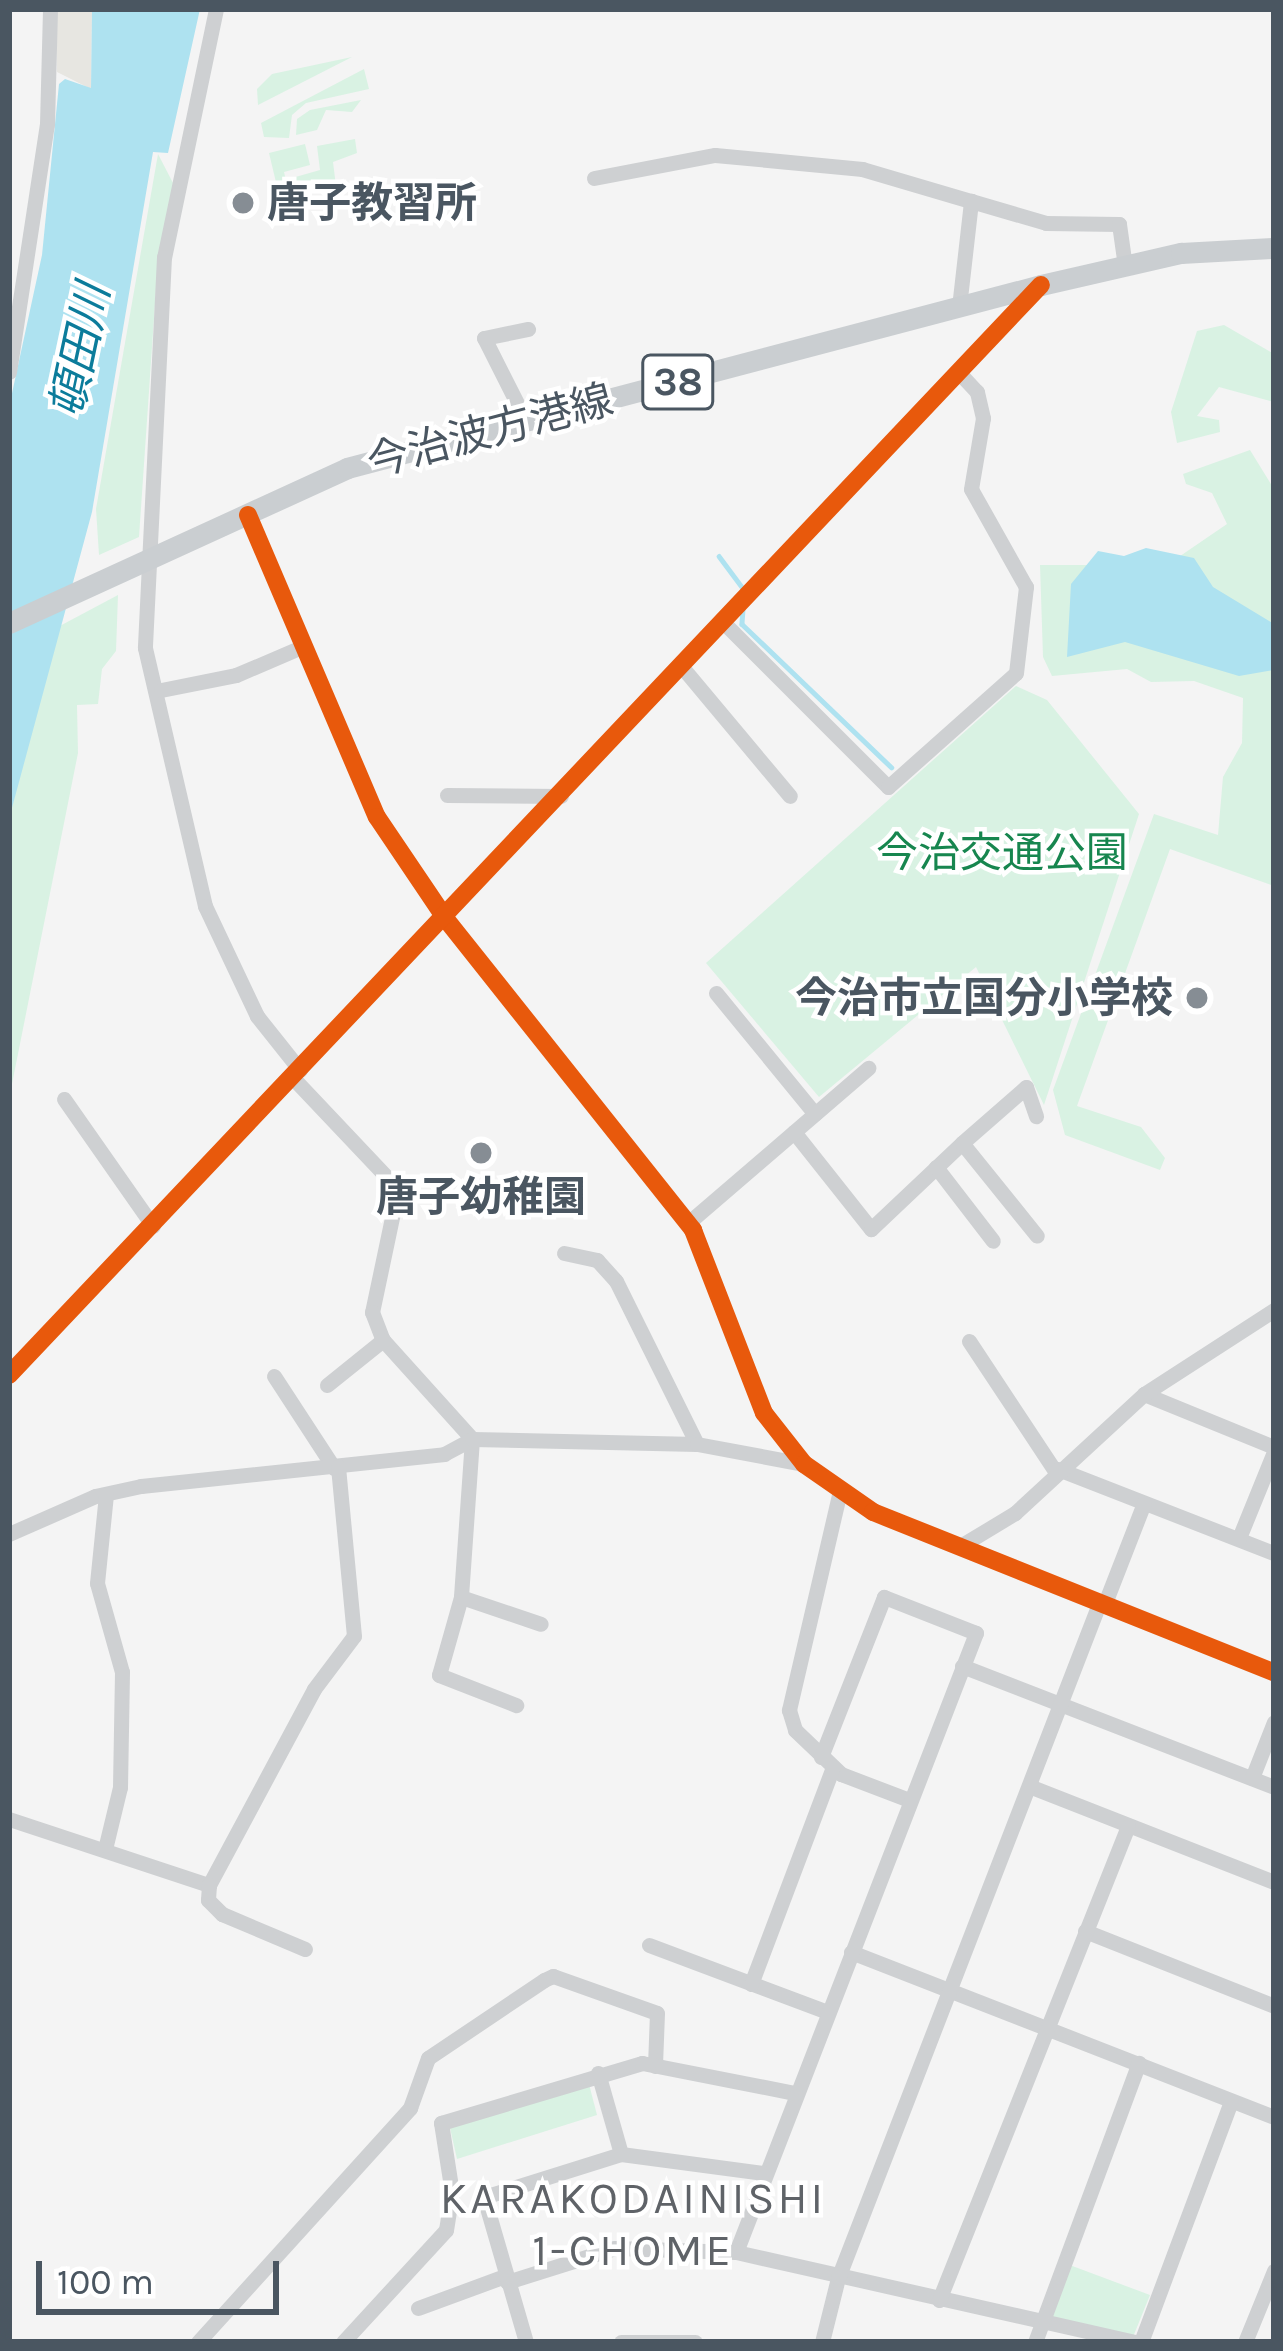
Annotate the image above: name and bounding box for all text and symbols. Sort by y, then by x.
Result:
place label: 唐子教習所 [267,178,477,228]
marker: 唐子教習所 [230,190,256,216]
water label: 頓田川 [41,279,121,423]
road number: 38 [639,349,717,415]
street label: 今治波方港線 [362,374,618,488]
park label: 今治交通公園 [876,828,1128,878]
place label: 今治市立国分小学校 [795,973,1173,1023]
marker: 今治市立国分小学校 [1184,985,1210,1011]
marker: 唐子幼稚園 [468,1140,494,1166]
place label: 唐子幼稚園 [376,1172,586,1222]
district label: KARAKODAINISHI 1-CHOME [440,2172,826,2278]
scale bar [42,2237,285,2311]
text: 100 m [57,2261,154,2303]

